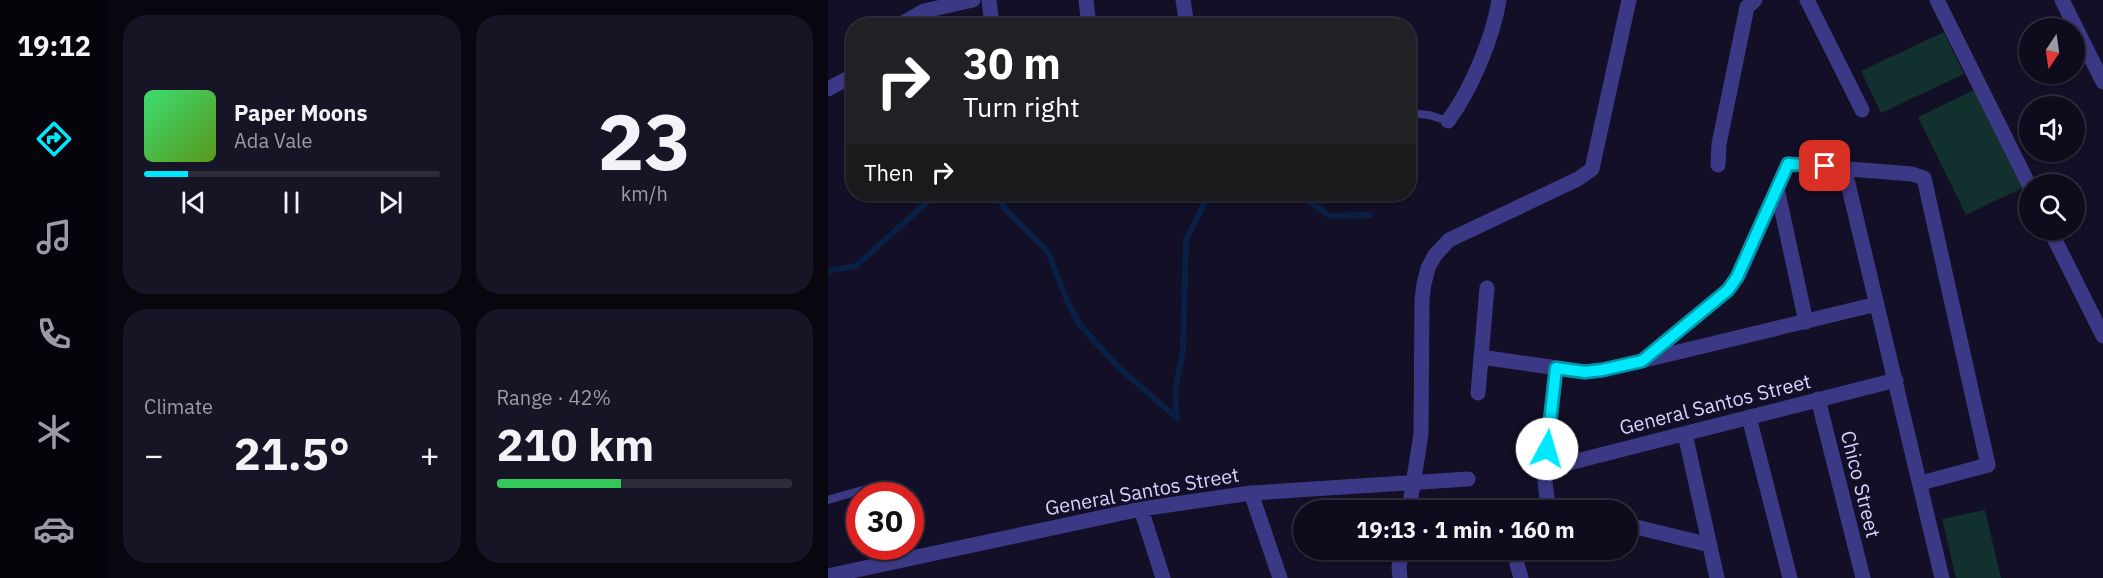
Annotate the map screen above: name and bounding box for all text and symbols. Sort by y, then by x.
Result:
north arrow [2019,18,2085,84]
map controls [2019,18,2085,240]
text: 19:12 [17,28,91,63]
text: 30 m [963,36,1061,91]
icon: right [864,42,942,120]
text: Turn right [963,89,1080,124]
text: 23 [597,90,691,191]
button: sound [2019,96,2085,162]
text: Paper Moons [234,98,367,127]
icon: directions [33,118,75,160]
text: Ada Vale [234,127,313,154]
pin [1799,140,1850,191]
icon: arrive [1808,149,1841,182]
icon: right [926,156,959,189]
text: Then [864,158,914,187]
button: search [2019,174,2085,240]
text: km/h [621,180,668,207]
icon: previous [177,186,210,219]
icon: pause [275,186,308,219]
icon: next [374,186,407,219]
icon: music [33,216,75,258]
icon: phone [33,313,75,355]
street label: General Santos Street [1616,367,1814,441]
text: Range · 42% [497,384,611,411]
text: Climate [144,393,213,420]
icon: climate [33,411,75,453]
text: 210 km [497,415,654,473]
position arrow [1515,417,1579,481]
text: 21.5° [234,424,350,482]
street label: Chico Street [1835,428,1887,540]
text: − [144,433,164,476]
text: + [420,433,439,476]
street label: General Santos Street [1043,461,1241,521]
speed limit sign: 30 [846,482,924,560]
icon: car [33,508,75,550]
text: 19:13 · 1 min · 160 m [1356,515,1575,544]

